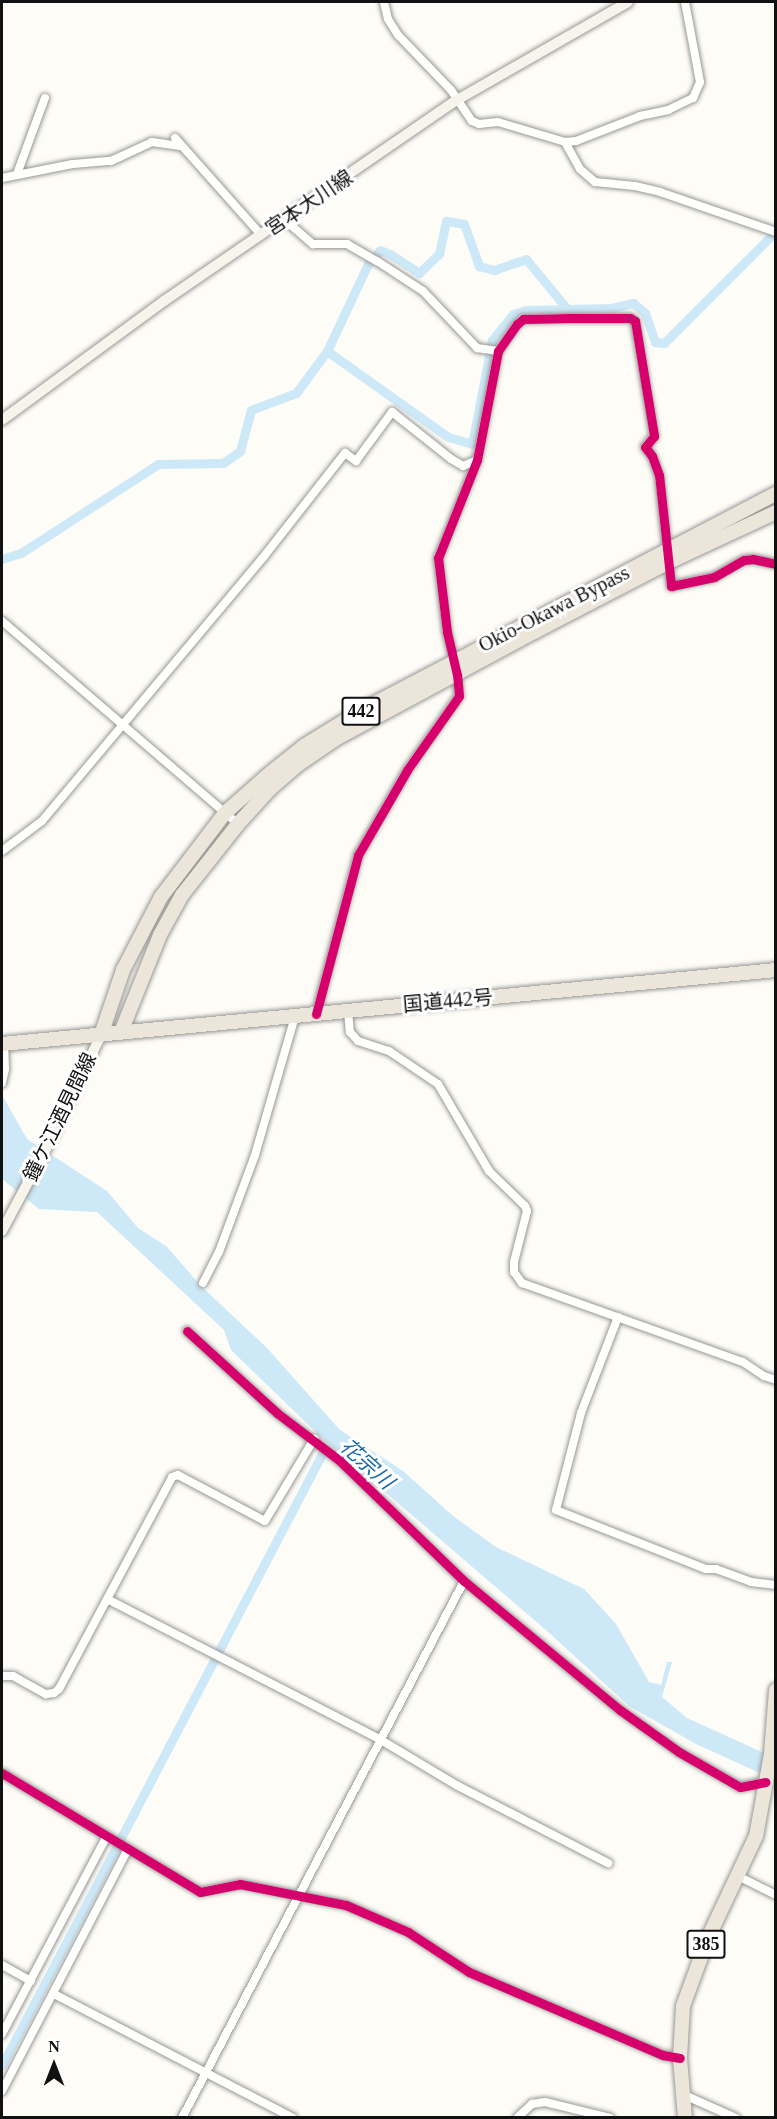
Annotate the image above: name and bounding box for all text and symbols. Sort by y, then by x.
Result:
street label: 宮本大川線 [261,165,357,241]
street label: Okio-Okawa Bypass [475,561,633,657]
road number: 442 [342,696,380,726]
street label: 国道442号 [402,985,494,1017]
street label: 鐘ケ江酒見間線 [19,1049,101,1185]
water label: 花宗川 [335,1434,399,1494]
road number: 385 [686,1929,726,1959]
north arrow [24,2035,84,2095]
text: N [48,2038,60,2055]

